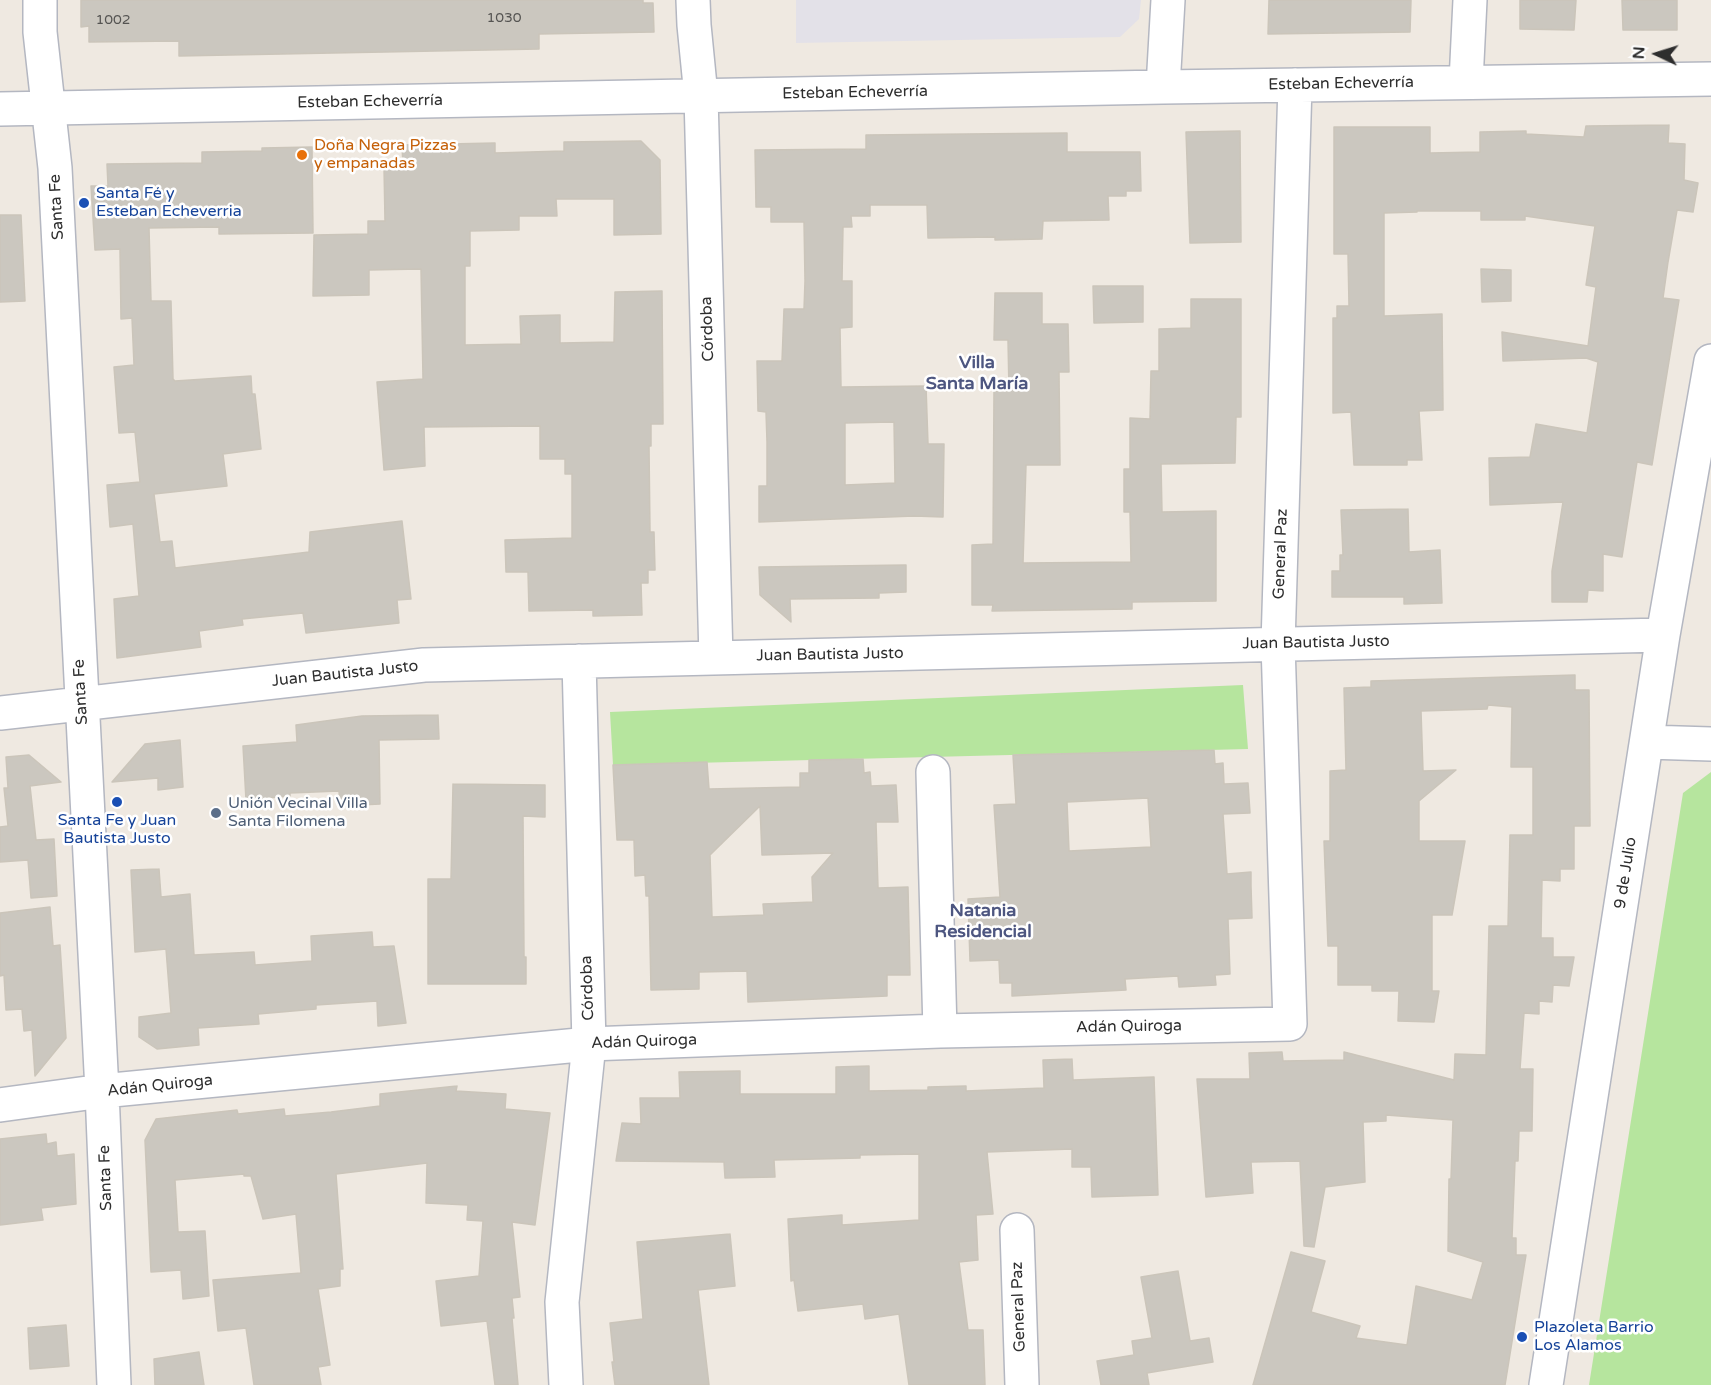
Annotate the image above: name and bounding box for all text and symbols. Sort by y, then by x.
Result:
house number: 1030 [486,10,522,26]
house number: 1002 [95,12,131,28]
north arrow [1627,24,1687,84]
text: N [1629,46,1649,60]
street label: Esteban Echeverría [1268,73,1414,95]
street label: Esteban Echeverría [782,82,928,104]
street label: Esteban Echeverría [297,91,443,113]
place label: Doña Negra Pizzas y empanadas [314,136,457,174]
marker: Doña Negra Pizzas y empanadas [295,148,309,162]
street label: Santa Fe [46,174,68,240]
place label: Santa Fé y Esteban Echeverria [96,184,242,222]
marker: Santa Fé y Esteban Echeverria [77,196,91,210]
street label: Córdoba [697,296,719,362]
district label: Villa Santa María [926,352,1028,394]
street label: General Paz [1270,508,1292,600]
street label: Juan Bautista Justo [1242,632,1390,654]
street label: Juan Bautista Justo [756,644,904,666]
street label: Juan Bautista Justo [271,657,419,691]
street label: Santa Fe [70,659,92,725]
place label: Unión Vecinal Villa Santa Filomena [228,794,368,832]
marker: Santa Fe y Juan Bautista Justo [110,795,124,809]
marker: Unión Vecinal Villa Santa Filomena [209,806,223,820]
place label: Santa Fe y Juan Bautista Justo [58,811,176,849]
street label: 9 de Julio [1611,836,1641,910]
district label: Natania Residencial [934,900,1032,942]
street label: Córdoba [577,955,599,1021]
street label: Adán Quiroga [1076,1016,1182,1038]
street label: Adán Quiroga [591,1031,697,1053]
street label: Adán Quiroga [106,1071,214,1101]
street label: Santa Fe [95,1145,117,1211]
street label: General Paz [1008,1261,1030,1353]
place label: Plazoleta Barrio Los Alamos [1534,1318,1654,1356]
marker: Plazoleta Barrio Los Alamos [1515,1330,1529,1344]

